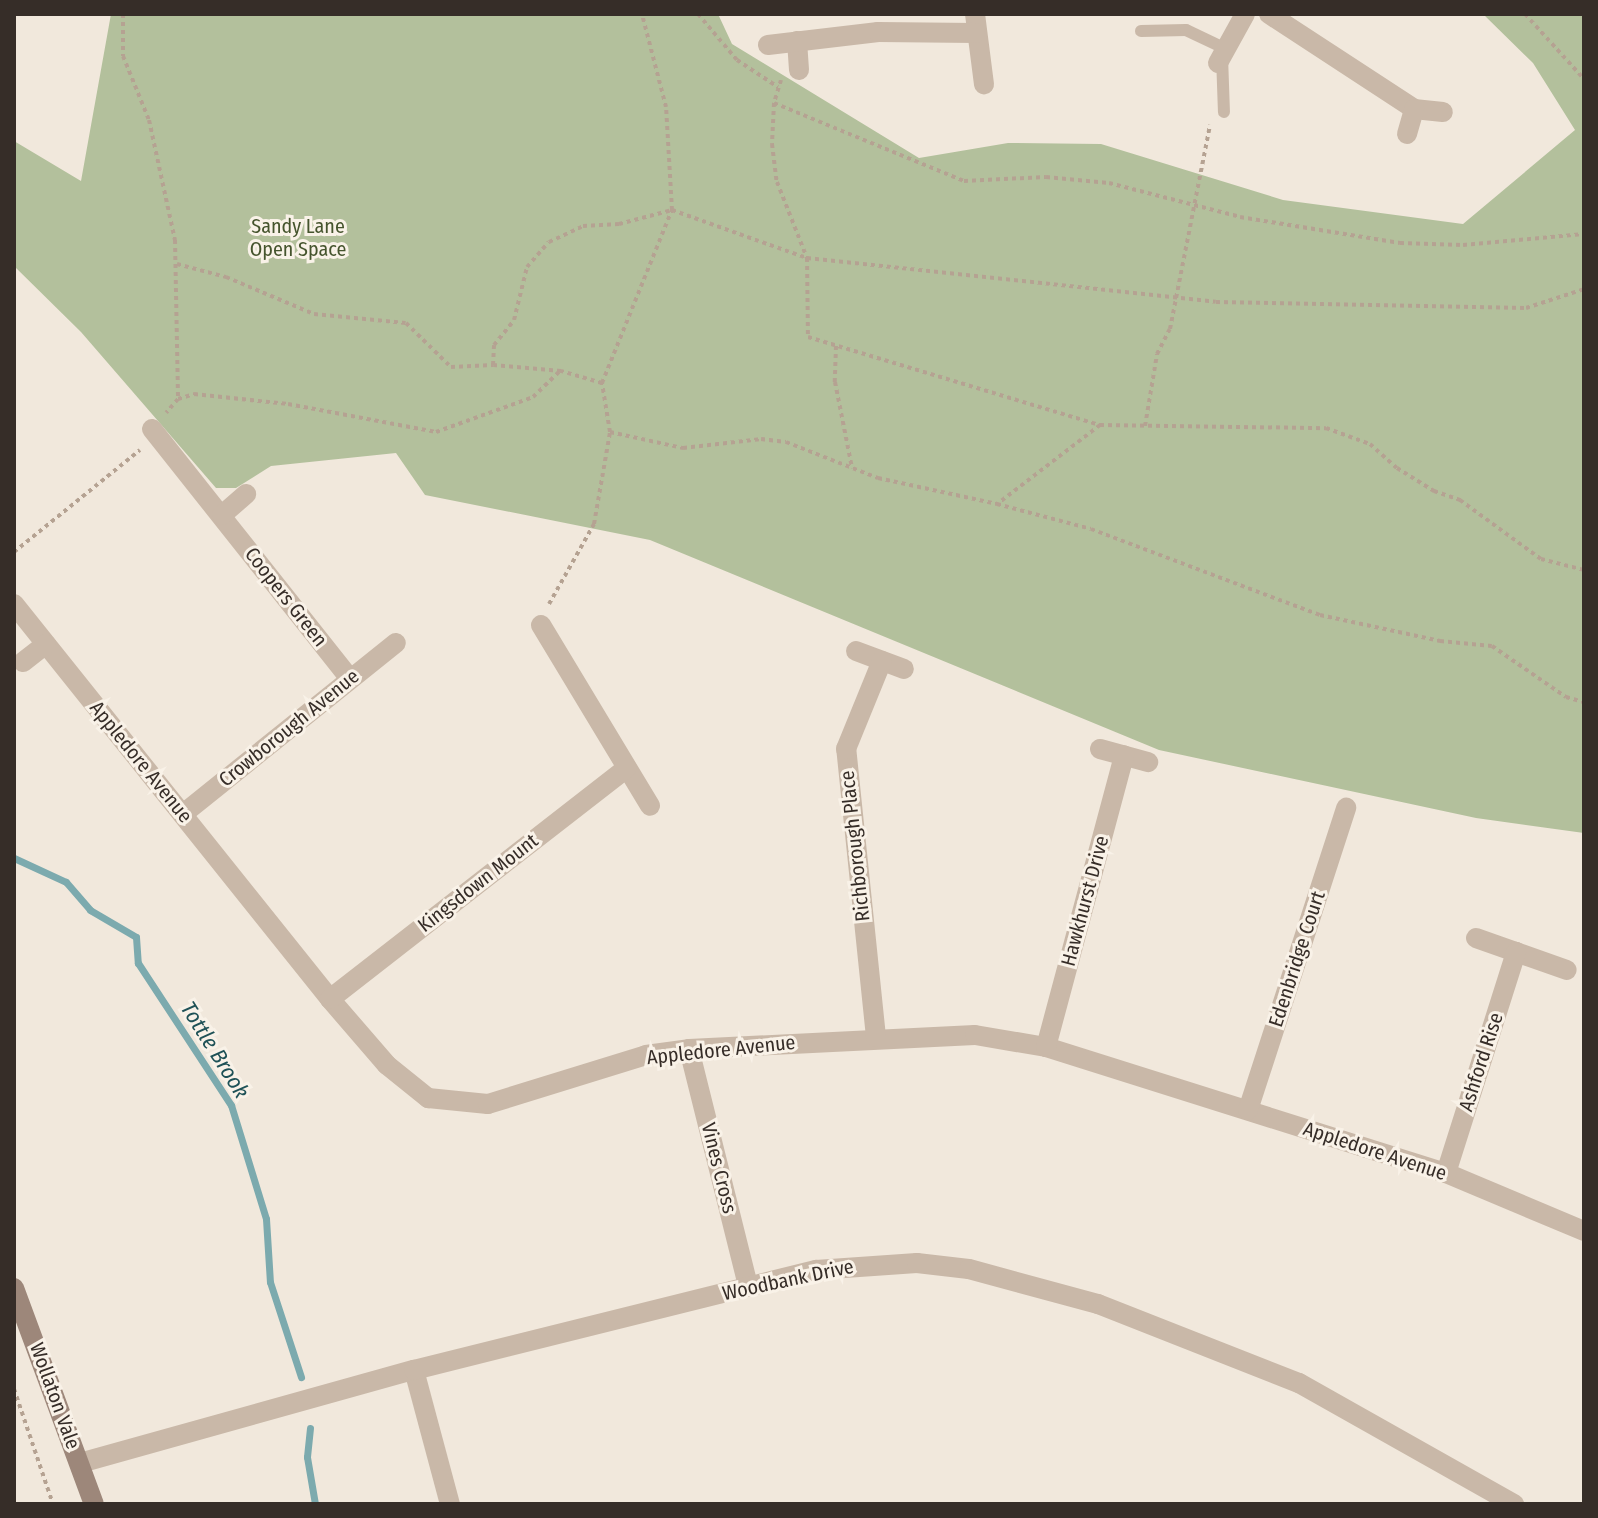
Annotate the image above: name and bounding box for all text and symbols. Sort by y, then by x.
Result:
park label: Sandy Lane Open Space [250,215,346,262]
street label: Coopers Green [240,543,332,651]
street label: Crowborough Avenue [214,664,364,792]
street label: Appledore Avenue [85,696,197,828]
street label: Richborough Place [835,769,875,923]
street label: Kingsdown Mount [413,829,543,937]
street label: Hawkhurst Drive [1056,833,1114,969]
street label: Edenbridge Court [1264,888,1330,1030]
water label: Tottle Brook [175,997,255,1103]
street label: Ashford Rise [1454,1010,1508,1114]
street label: Appledore Avenue [646,1030,796,1070]
street label: Appledore Avenue [1300,1117,1450,1185]
street label: Vines Cross [696,1120,742,1216]
street label: Woodbank Drive [720,1254,856,1306]
street label: Wollaton Vale [25,1339,85,1453]

